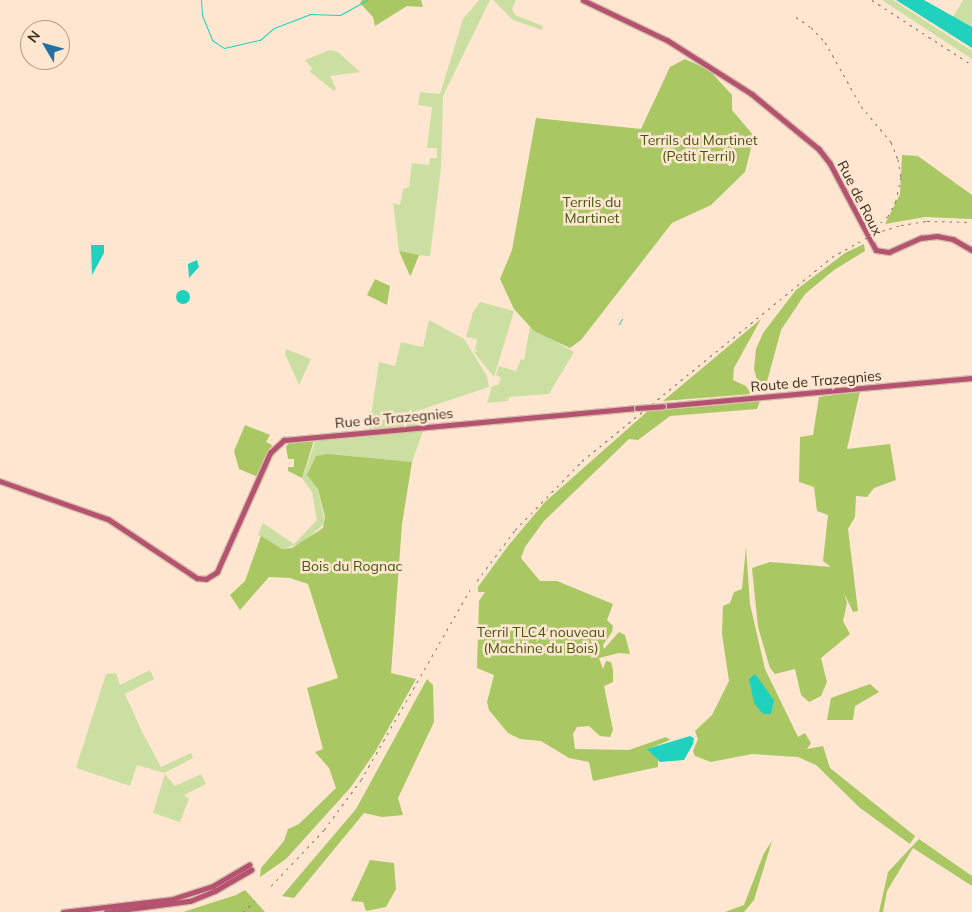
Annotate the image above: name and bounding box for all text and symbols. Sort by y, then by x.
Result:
north arrow [20,20,70,70]
text: N [23,27,44,46]
park label: Terrils du Martinet (Petit Terril) [640,132,758,164]
street label: Rue de Roux [834,158,886,238]
park label: Terrils du Martinet [563,194,621,226]
street label: Route de Trazegnies [750,367,882,395]
street label: Rue de Trazegnies [334,404,454,432]
park label: Bois du Rognac [301,558,403,574]
park label: Terril TLC4 nouveau (Machine du Bois) [477,624,605,656]

